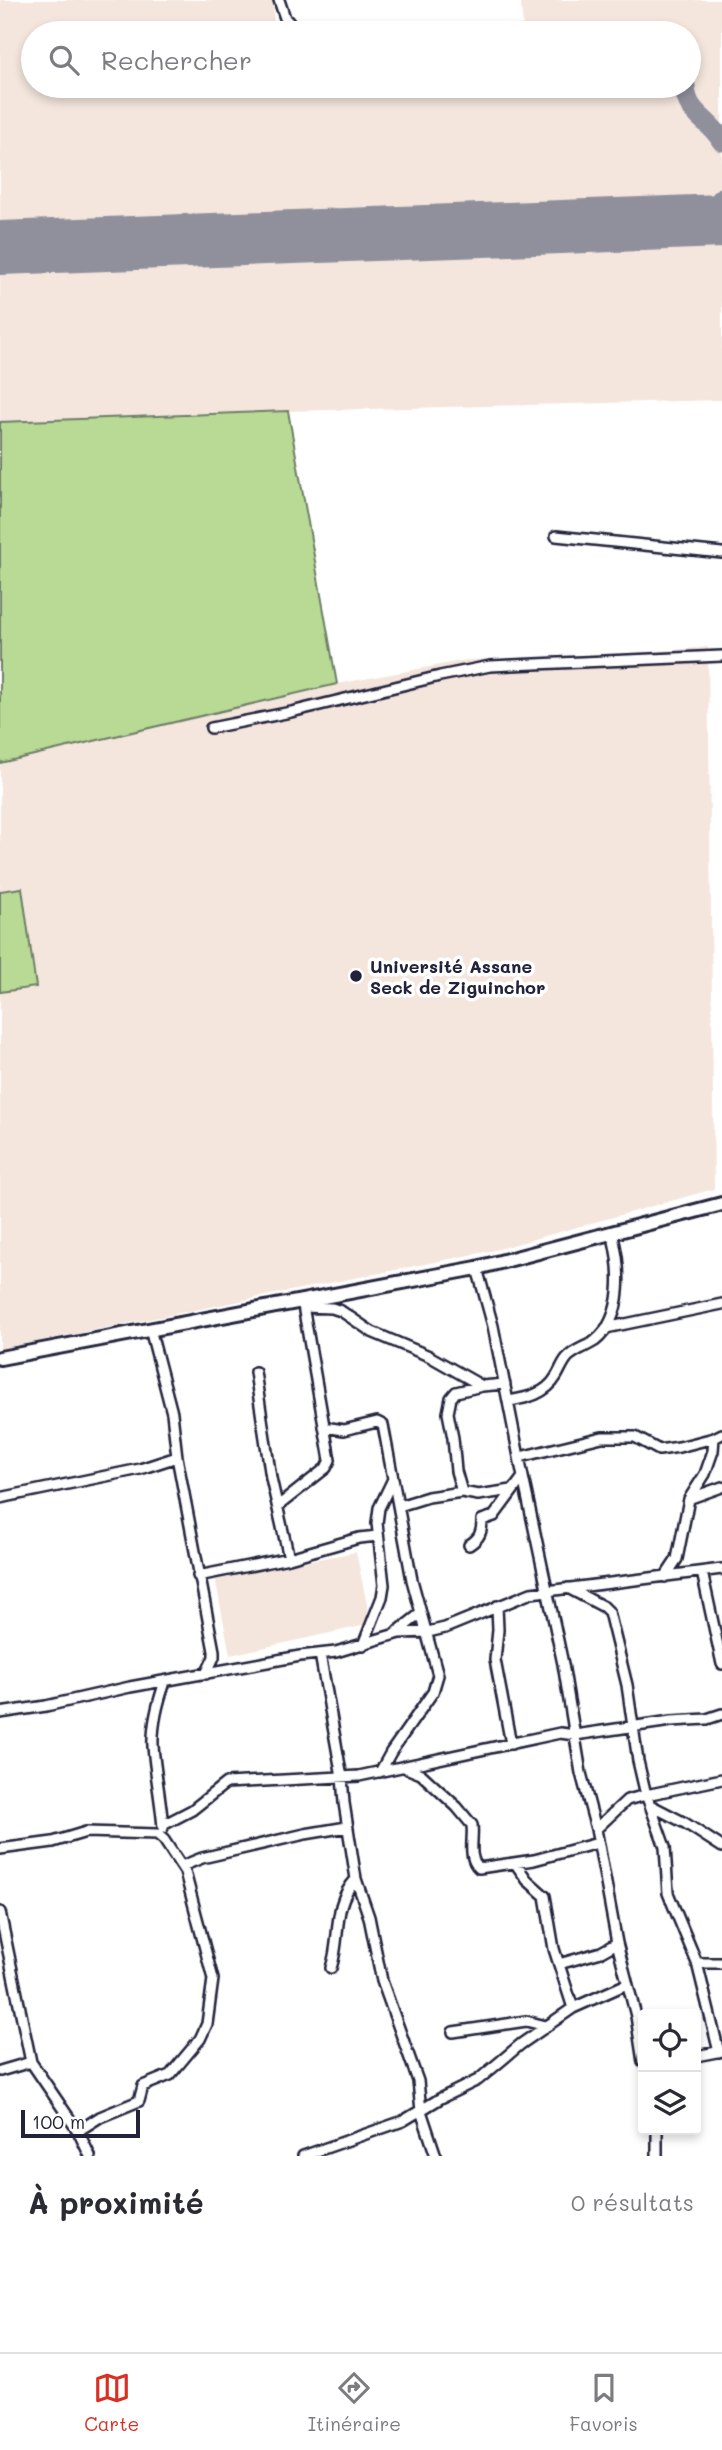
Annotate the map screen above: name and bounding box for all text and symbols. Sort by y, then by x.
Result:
search box [21,21,701,98]
icon: search [45,41,83,79]
text: Rechercher [101,43,252,77]
place label: Université Assane Seck de Ziguinchor [370,954,545,999]
marker: Université Assane Seck de Ziguinchor [348,968,364,984]
map controls [638,2009,701,2135]
button: locate [638,2009,701,2072]
button: layers [638,2072,701,2135]
scale bar [21,2107,140,2139]
text: 100 m [32,2109,85,2134]
text: À proximité [28,2182,204,2222]
text: 0 résultats [571,2187,694,2217]
tab: Carte [84,2369,139,2436]
tab: Itinéraire [308,2369,401,2436]
tab: Favoris [569,2369,638,2436]

